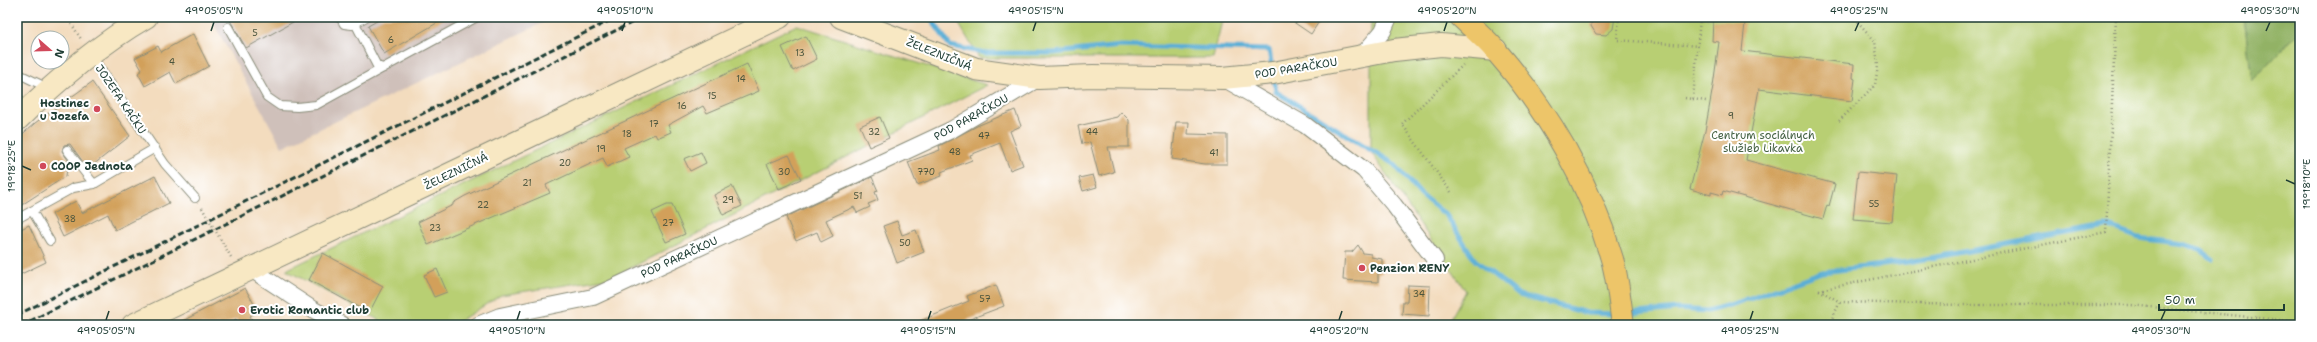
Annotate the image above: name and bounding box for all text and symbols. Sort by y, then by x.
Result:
text: 49°05'05"N [185,4,243,17]
text: 49°05'10"N [597,4,653,17]
text: 49°05'15"N [1008,4,1064,17]
text: 49°05'20"N [1417,4,1477,17]
text: 49°05'25"N [1830,4,1888,17]
text: 49°05'30"N [2240,4,2300,17]
house number: 5 [252,27,258,39]
north arrow [30,30,70,70]
house number: 6 [388,34,394,46]
street label: ŽELEZNIČNÁ [904,34,974,74]
text: N [50,47,67,60]
house number: 13 [795,47,805,59]
street label: POD PARAČKOU [1254,54,1338,82]
house number: 4 [169,56,175,68]
street label: JOZEFA KAČKU [92,61,150,137]
house number: 14 [736,73,746,85]
house number: 15 [707,90,717,102]
street label: POD PARAČKOU [931,90,1011,144]
place label: Hostinec u Jozefa [40,96,89,124]
house number: 16 [677,100,687,112]
marker: Hostinec u Jozefa [92,104,102,114]
house number: 9 [1728,110,1734,122]
house number: 17 [649,118,659,130]
house number: 32 [868,126,880,138]
house number: 44 [1086,126,1098,138]
house number: 18 [622,128,632,140]
park label: Centrum sociálnych služieb Likavka [1711,128,1815,156]
house number: 47 [978,130,990,142]
text: 19°18'25"E [5,140,18,192]
house number: 19 [596,143,606,155]
house number: 48 [949,146,961,158]
house number: 41 [1209,147,1219,159]
street label: ŽELEZNIČNÁ [421,149,491,193]
house number: 20 [559,157,571,169]
place label: COOP Jednota [51,159,133,174]
text: 19°18'10"E [2300,159,2313,209]
marker: COOP Jednota [38,161,48,171]
house number: 30 [778,166,790,178]
house number: 770 [917,166,935,178]
house number: 21 [522,177,532,189]
house number: 51 [854,190,862,202]
house number: 29 [722,194,734,206]
house number: 55 [1869,198,1879,210]
house number: 22 [477,199,489,211]
house number: 38 [64,213,76,225]
house number: 27 [662,217,674,229]
house number: 23 [429,222,441,234]
street label: POD PARAČKOU [638,232,720,282]
house number: 50 [899,237,911,249]
place label: Penzion RENY [1370,261,1449,276]
marker: Penzion RENY [1357,263,1367,273]
scale bar [2159,286,2284,312]
house number: 34 [1413,288,1425,300]
text: 50 m [2165,292,2195,308]
house number: 57 [979,293,991,305]
place label: Erotic Romantic club [250,303,369,318]
marker: Erotic Romantic club [237,305,247,315]
text: 49°05'05"N [77,324,135,337]
text: 49°05'10"N [489,324,545,337]
text: 49°05'15"N [900,324,956,337]
text: 49°05'20"N [1309,324,1369,337]
text: 49°05'25"N [1721,324,1779,337]
text: 49°05'30"N [2131,324,2191,337]

